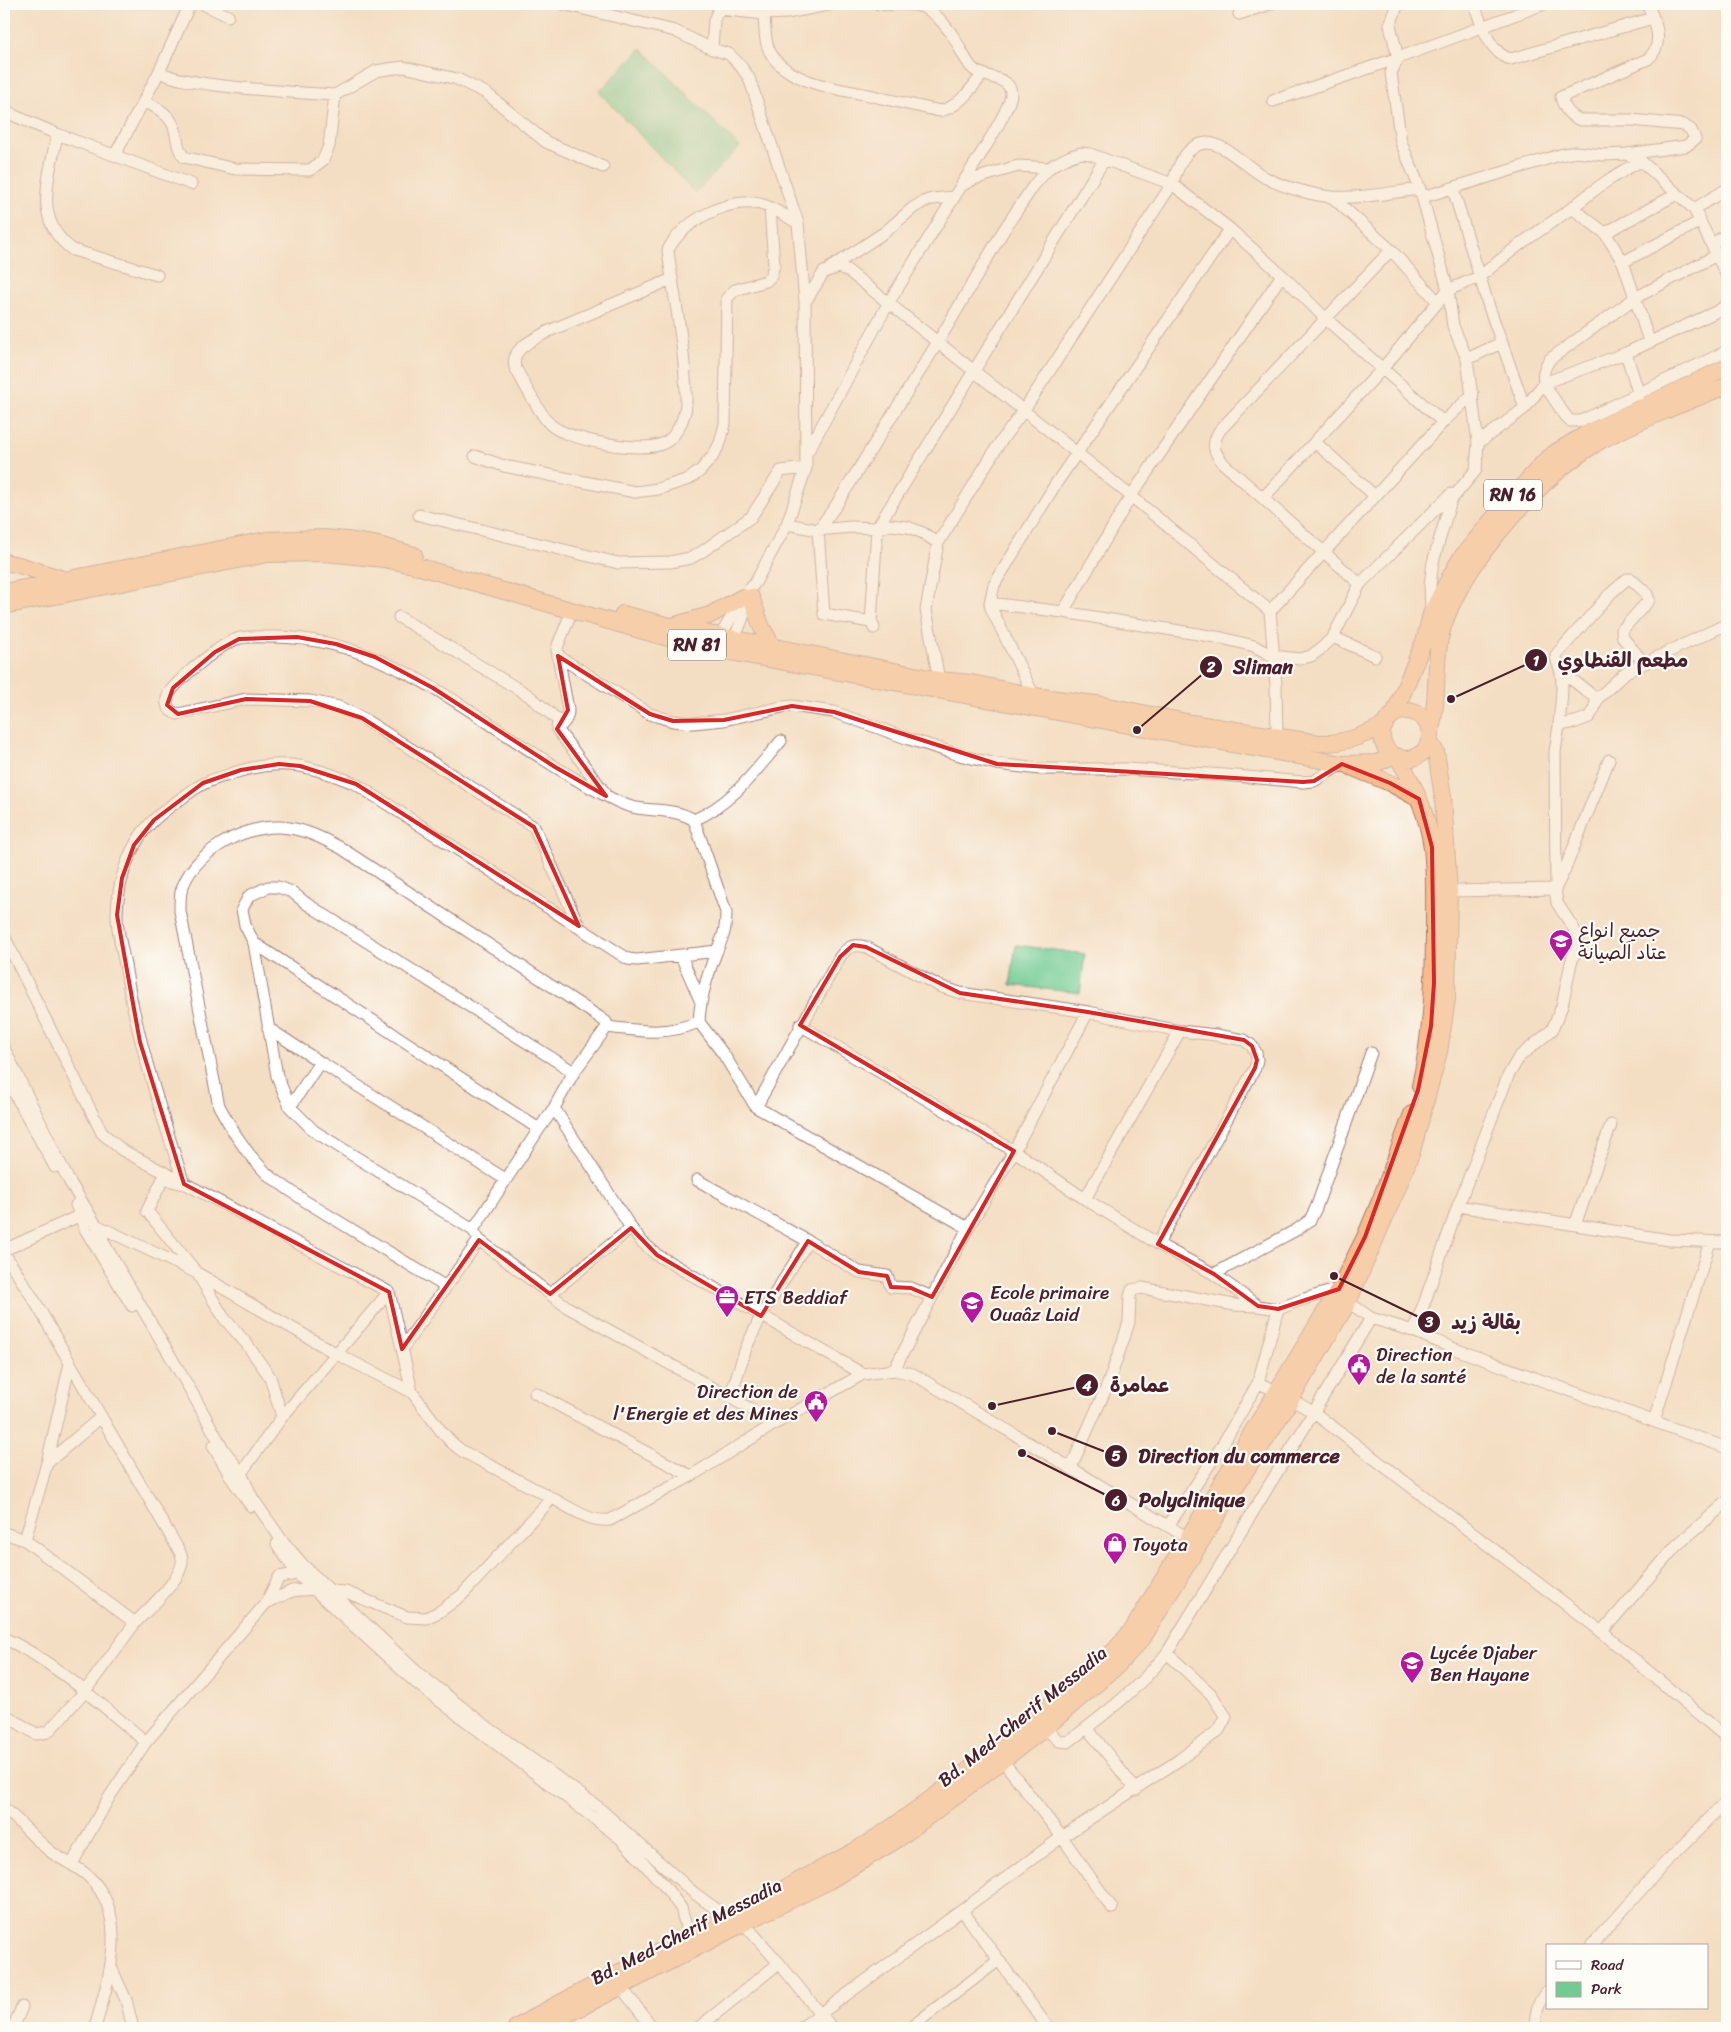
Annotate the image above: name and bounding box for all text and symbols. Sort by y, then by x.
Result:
road number: RN 16 [1484,480,1542,510]
road number: RN 81 [668,630,726,660]
callout: مطعم القنطاوي [1523,643,1699,678]
text: مطعم القنطاوي [1558,643,1688,678]
text: 1 [1533,648,1540,674]
callout: Sliman [1198,649,1303,684]
text: Sliman [1232,650,1293,685]
text: 2 [1206,654,1216,680]
place label: جميع انواع عتاد الصيانة [1578,914,1667,969]
school or university icon: جميع انواع عتاد الصيانة [1548,928,1574,962]
place label: Ecole primaire Ouaâz Laid [990,1276,1109,1331]
place label: ETS Beddiaf [744,1281,849,1314]
office icon: ETS Beddiaf [714,1284,740,1318]
school or university icon: Ecole primaire Ouaâz Laid [959,1290,985,1324]
callout: بقالة زيد [1417,1305,1531,1340]
text: بقالة زيد [1451,1305,1521,1340]
text: 3 [1424,1309,1434,1335]
place label: Direction de la santé [1376,1338,1466,1393]
public building icon: Direction de la santé [1346,1352,1372,1386]
callout: عمامرة [1074,1368,1180,1403]
text: عمامرة [1110,1368,1170,1403]
text: 4 [1081,1373,1092,1399]
place label: Direction de l'Energie et des Mines [613,1375,798,1430]
public building icon: Direction de l'Energie et des Mines [803,1389,829,1423]
callout: Direction du commerce [1103,1438,1350,1473]
text: Direction du commerce [1138,1439,1340,1474]
text: 5 [1111,1443,1121,1469]
callout: Polyclinique [1104,1483,1256,1518]
text: Polyclinique [1139,1483,1246,1518]
text: 6 [1111,1488,1121,1514]
place label: Toyota [1132,1528,1188,1561]
shop icon: Toyota [1102,1531,1128,1565]
place label: Lycée Djaber Ben Hayane [1430,1636,1538,1691]
street label: Bd. Med-Cherif Messadia [930,1637,1115,1796]
school or university icon: Lycée Djaber Ben Hayane [1399,1650,1425,1684]
street label: Bd. Med-Cherif Messadia [585,1869,788,1994]
legend [1546,1944,1708,2010]
text: Road [1591,1952,1624,1978]
text: Park [1591,1976,1622,2002]

